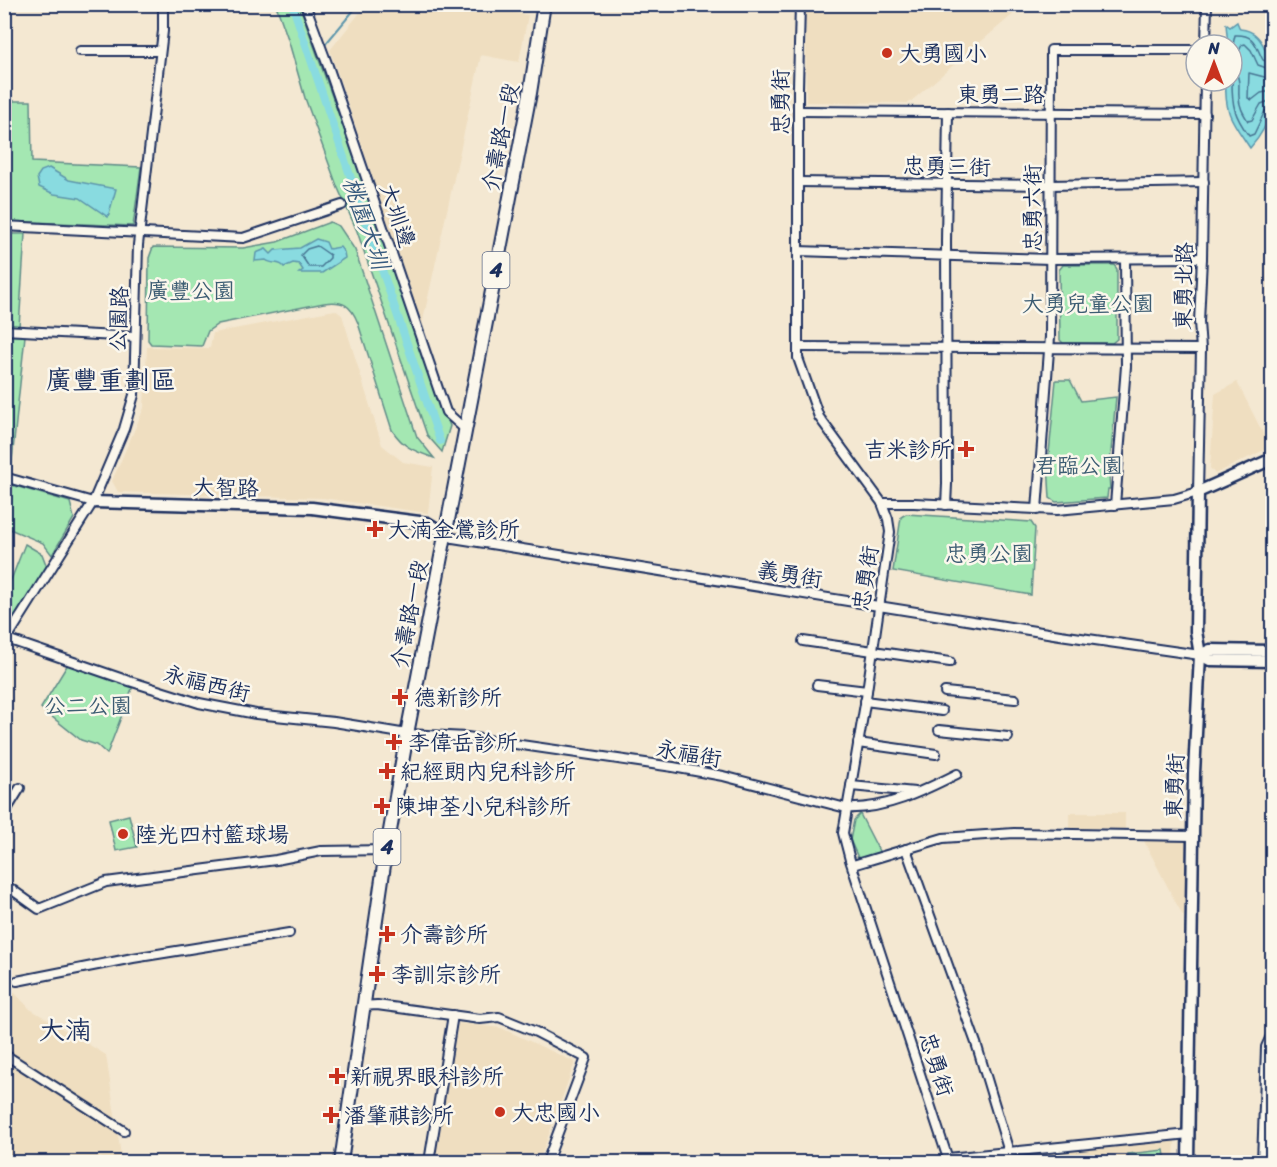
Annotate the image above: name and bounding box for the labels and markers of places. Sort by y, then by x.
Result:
place label: 大勇國小 [899,34,987,73]
marker: 大勇國小 [880,46,894,60]
place label: 吉米診所 [864,430,952,469]
marker: 吉米診所 [957,440,975,458]
place label: 大湳金鶯診所 [388,510,520,549]
marker: 大湳金鶯診所 [366,520,384,538]
place label: 德新診所 [414,678,502,717]
marker: 德新診所 [391,688,409,706]
place label: 李偉岳診所 [408,723,518,762]
marker: 李偉岳診所 [385,733,403,751]
place label: 紀經朗內兒科診所 [400,752,576,791]
marker: 紀經朗內兒科診所 [378,762,396,780]
place label: 陳坤荃小兒科診所 [395,787,571,826]
marker: 陳坤荃小兒科診所 [373,797,391,815]
place label: 陸光四村籃球場 [135,815,289,854]
marker: 陸光四村籃球場 [116,827,130,841]
place label: 介壽診所 [400,915,488,954]
marker: 介壽診所 [378,925,396,943]
place label: 李訓宗診所 [391,955,501,994]
marker: 李訓宗診所 [368,965,386,983]
place label: 新視界眼科診所 [350,1057,504,1096]
marker: 新視界眼科診所 [328,1067,346,1085]
place label: 大忠國小 [512,1093,600,1132]
place label: 潘肇祺診所 [344,1096,454,1135]
marker: 大忠國小 [493,1105,507,1119]
marker: 潘肇祺診所 [322,1106,340,1124]

